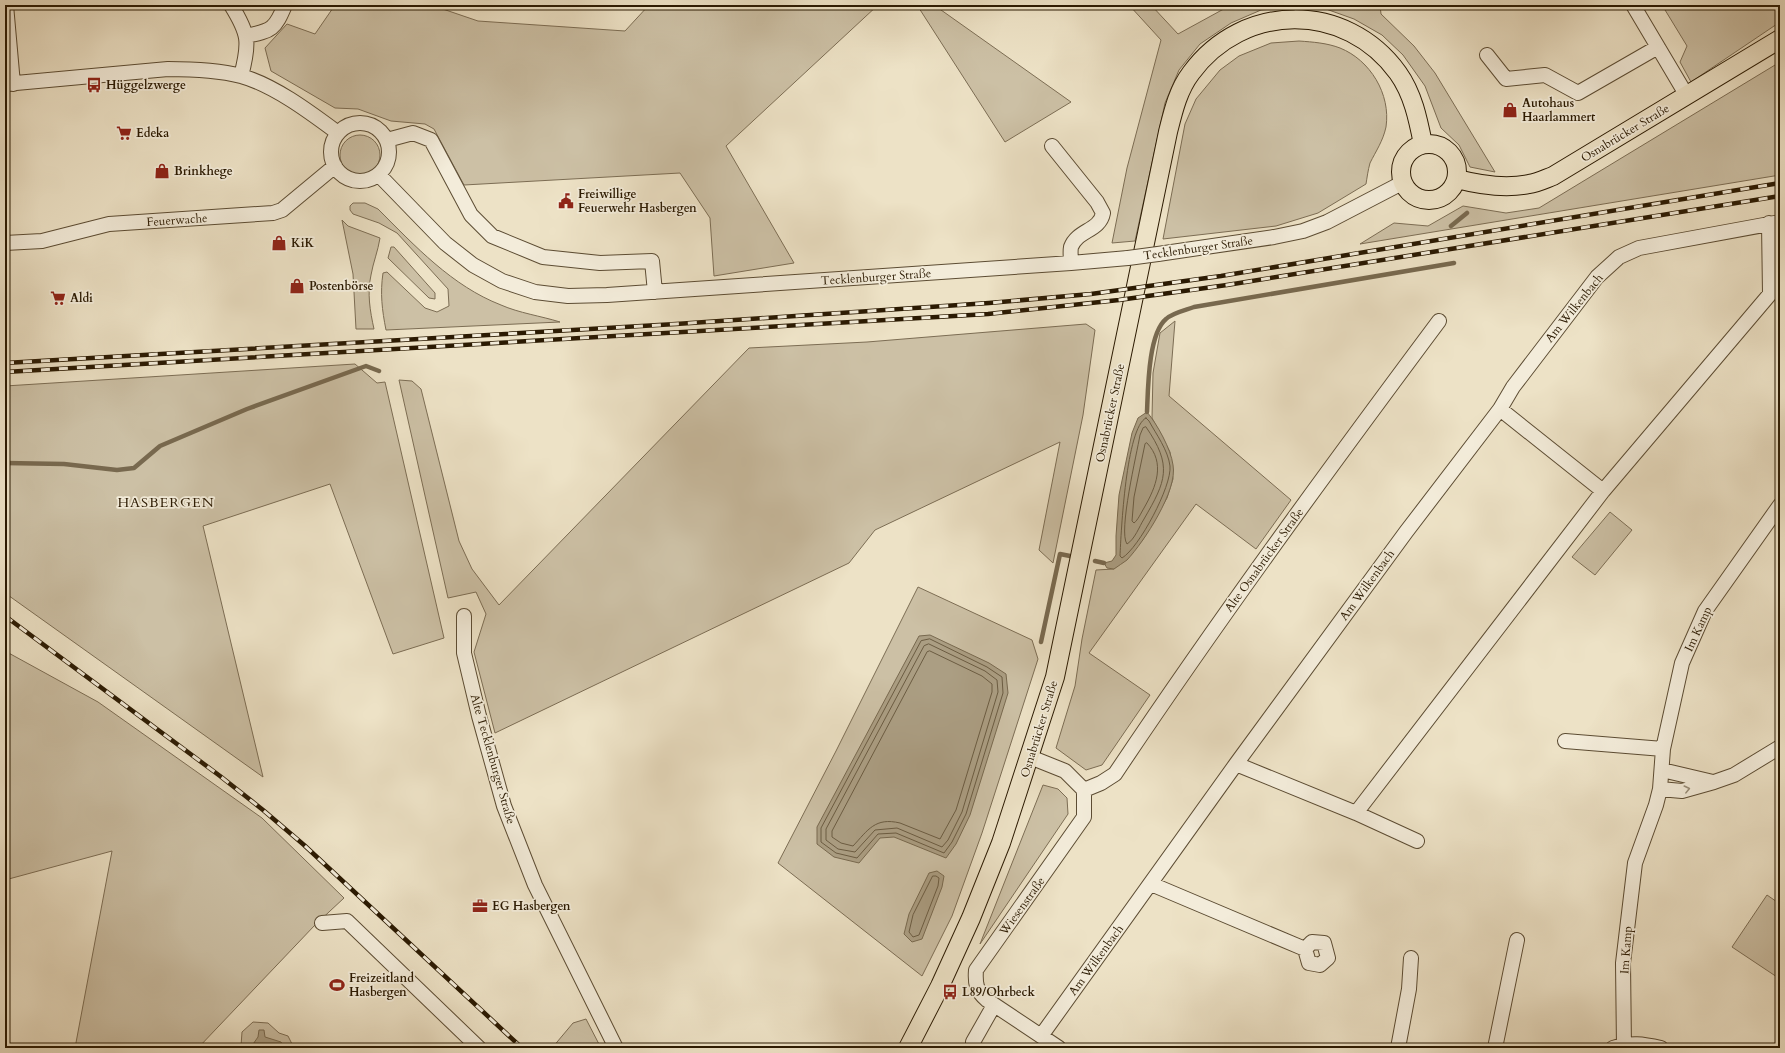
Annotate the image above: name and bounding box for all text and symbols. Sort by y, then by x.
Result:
bus stop icon: Hüggelzwerge [85,76,103,94]
place label: Hüggelzwerge [106,77,186,93]
place label: Autohaus Haarlammert [1522,95,1596,125]
street label: Osnabrücker Straße [1578,100,1672,166]
shop icon: Autohaus Haarlammert [1501,101,1519,119]
supermarket icon: Edeka [115,124,133,142]
place label: Edeka [136,125,169,141]
shop icon: Brinkhege [153,162,171,180]
place label: Brinkhege [174,163,233,179]
place label: Freiwillige Feuerwehr Hasbergen [578,186,697,216]
public building icon: Freiwillige Feuerwehr Hasbergen [557,192,575,210]
street label: Feuerwache [146,210,208,230]
street label: Tecklenburger Straße [1142,232,1254,264]
shop icon: KiK [270,234,288,252]
place label: KiK [291,235,315,251]
street label: Tecklenburger Straße [820,265,932,289]
street label: Am Wilkenbach [1541,270,1607,346]
shop icon: Postenbörse [288,277,306,295]
place label: Postenbörse [309,278,374,294]
supermarket icon: Aldi [49,289,67,307]
place label: Aldi [70,290,93,306]
street label: Osnabrücker Straße [1092,362,1128,464]
district label: HASBERGEN [117,493,215,512]
street label: Alte Osnabrücker Straße [1221,505,1307,615]
street label: Am Wilkenbach [1336,546,1398,624]
street label: Im Kamp [1681,604,1715,654]
street label: Osnabrücker Straße [1017,679,1061,779]
street label: Alte Tecklenburger Straße [467,692,519,826]
one-way arrow [1684,786,1690,794]
street label: Wiesenstraße [995,874,1049,939]
office icon: EG Hasbergen [471,897,489,915]
place label: EG Hasbergen [492,898,571,914]
street label: Am Wilkenbach [1065,921,1127,999]
street label: Im Kamp [1616,925,1636,975]
place label: Freizeitland Hasbergen [349,970,414,1000]
sports icon: Freizeitland Hasbergen [328,976,346,994]
bus stop icon: L89/Ohrbeck [941,983,959,1001]
place label: L89/Ohrbeck [962,984,1035,1000]

